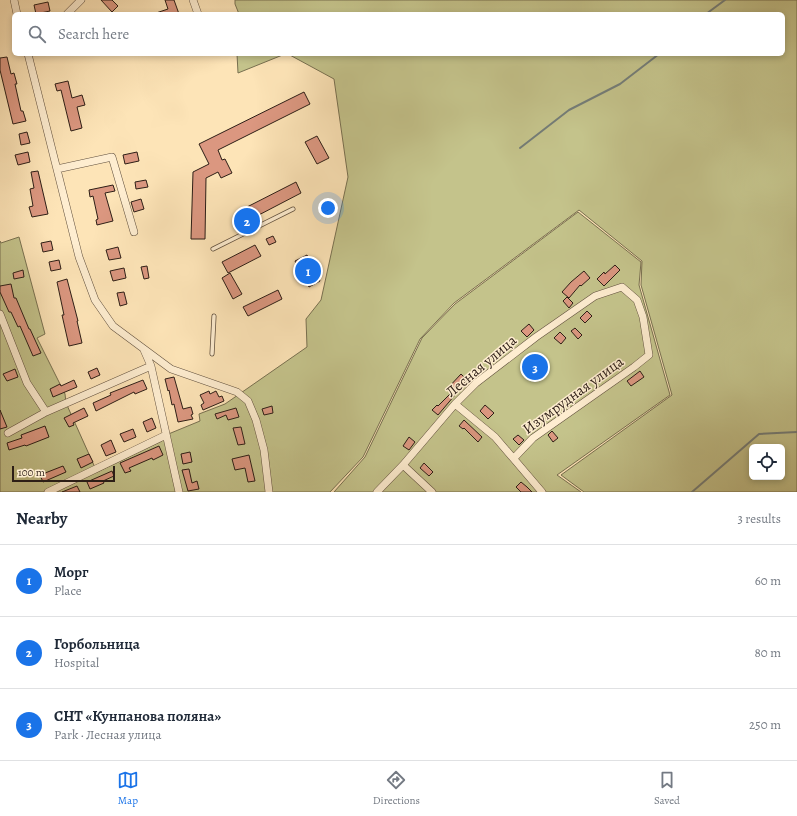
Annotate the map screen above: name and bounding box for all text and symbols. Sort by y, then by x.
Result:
search box [12,12,785,56]
icon: search [26,23,48,45]
text: Search here [58,24,129,44]
your location [318,198,338,218]
pin: 2 [234,206,260,236]
pin: 1 [295,256,321,286]
street label: Лесная улица [441,330,521,402]
street label: Изумрудная улица [518,351,628,439]
pin: 3 [522,352,548,382]
map controls [749,444,785,480]
button: locate [749,444,785,480]
scale bar [12,464,115,483]
text: 100 m [18,465,45,480]
text: Nearby [16,507,67,530]
text: 3 results [737,510,781,527]
text: Морг [54,562,89,582]
text: 1 [27,572,31,589]
text: 60 m [755,572,781,589]
text: Place [54,582,82,599]
text: Горбольница [54,634,140,654]
text: 2 [26,644,32,661]
text: 80 m [754,644,781,661]
text: Hospital [54,654,99,671]
text: СНТ «Кунпанова поляна» [54,706,221,726]
text: 3 [26,716,32,733]
text: 250 m [749,716,781,733]
text: Park · Лесная улица [54,726,161,743]
tab: Map [117,769,139,808]
tab: Directions [373,769,420,808]
tab: Saved [654,769,680,808]

